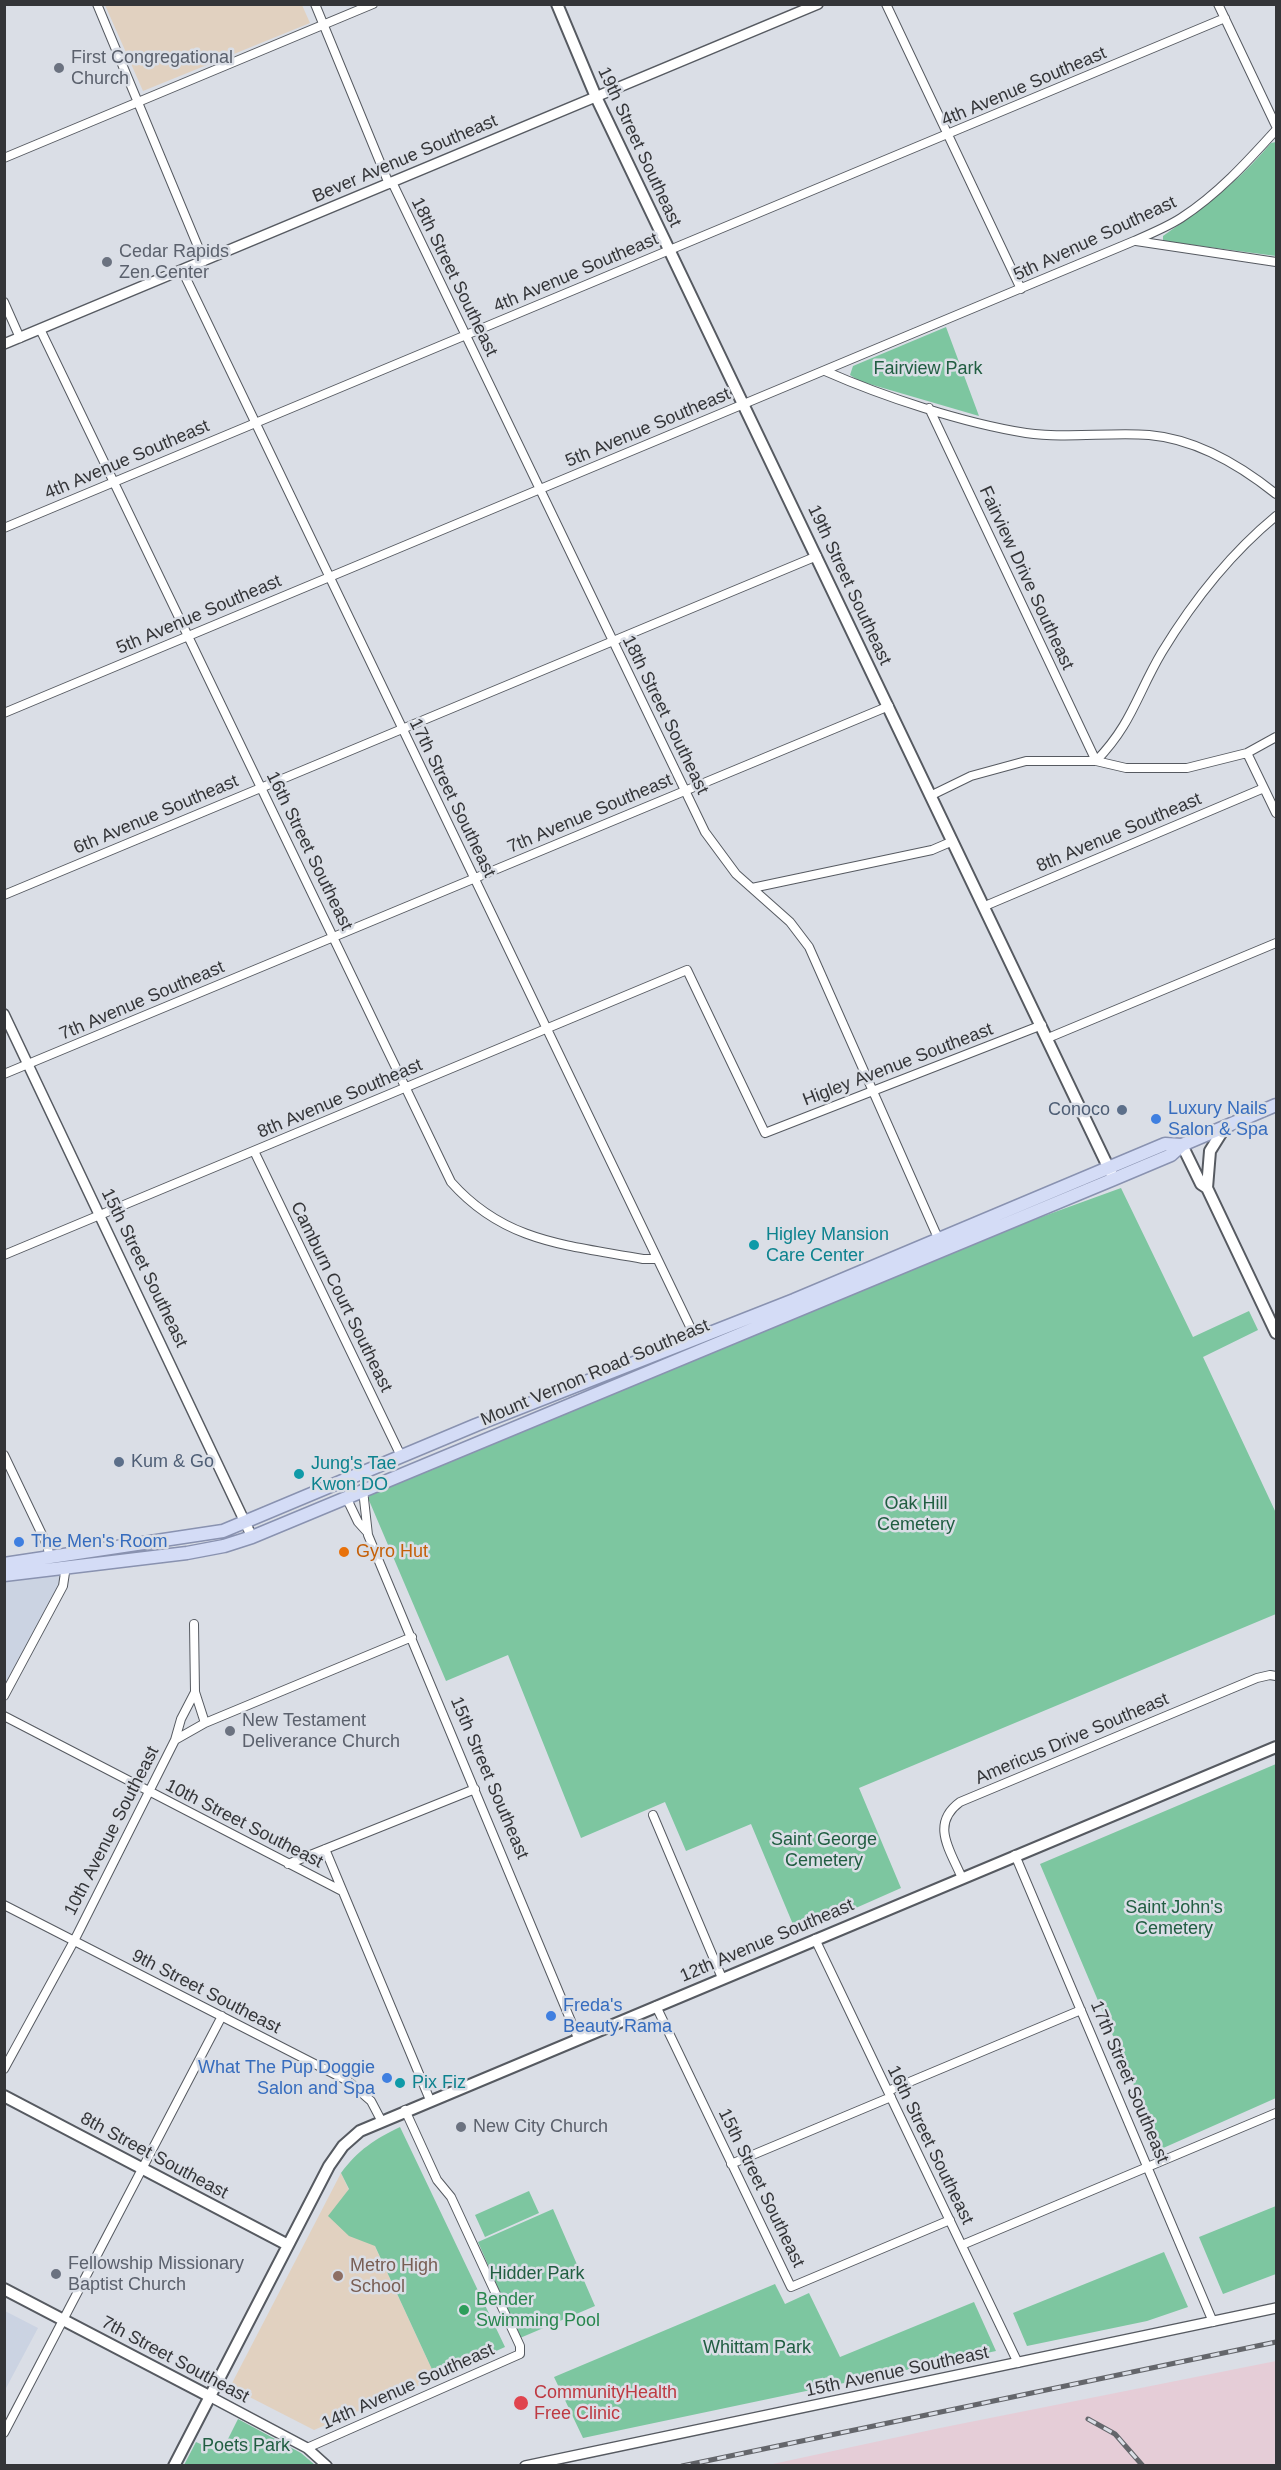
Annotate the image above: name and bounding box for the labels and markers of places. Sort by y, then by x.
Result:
place label: First Congregational Church [71,47,233,90]
marker: First Congregational Church [52,61,66,75]
place label: Cedar Rapids Zen Center [119,241,229,284]
marker: Cedar Rapids Zen Center [100,255,114,269]
place label: Luxury Nails Salon & Spa [1168,1098,1268,1140]
place label: Conoco [1048,1099,1110,1121]
marker: Conoco [1115,1103,1129,1117]
marker: Luxury Nails Salon & Spa [1149,1112,1163,1126]
place label: Higley Mansion Care Center [766,1224,889,1266]
marker: Higley Mansion Care Center [747,1238,761,1252]
place label: Kum & Go [131,1451,214,1473]
place label: Jung's Tae Kwon DO [311,1453,396,1496]
marker: Kum & Go [112,1455,126,1469]
marker: Jung's Tae Kwon DO [292,1467,306,1481]
place label: The Men's Room [31,1531,167,1553]
marker: The Men's Room [12,1535,26,1549]
place label: Gyro Hut [356,1541,428,1563]
marker: Gyro Hut [337,1545,351,1559]
place label: New Testament Deliverance Church [242,1710,400,1752]
marker: New Testament Deliverance Church [223,1724,237,1738]
place label: Freda's Beauty Rama [563,1995,672,2038]
marker: Freda's Beauty Rama [544,2009,558,2023]
place label: What The Pup Doggie Salon and Spa [198,2057,375,2100]
marker: What The Pup Doggie Salon and Spa [380,2071,394,2085]
place label: Pix Fiz [412,2072,466,2094]
marker: Pix Fiz [393,2076,407,2090]
place label: New City Church [473,2116,608,2138]
marker: New City Church [454,2120,468,2134]
place label: Fellowship Missionary Baptist Church [68,2253,244,2296]
place label: Metro High School [350,2255,438,2298]
marker: Fellowship Missionary Baptist Church [49,2267,63,2281]
marker: Metro High School [331,2269,345,2283]
place label: Bender Swimming Pool [476,2289,600,2332]
marker: Bender Swimming Pool [457,2303,471,2317]
place label: CommunityHealth Free Clinic [534,2382,677,2424]
marker: CommunityHealth Free Clinic [512,2394,530,2412]

